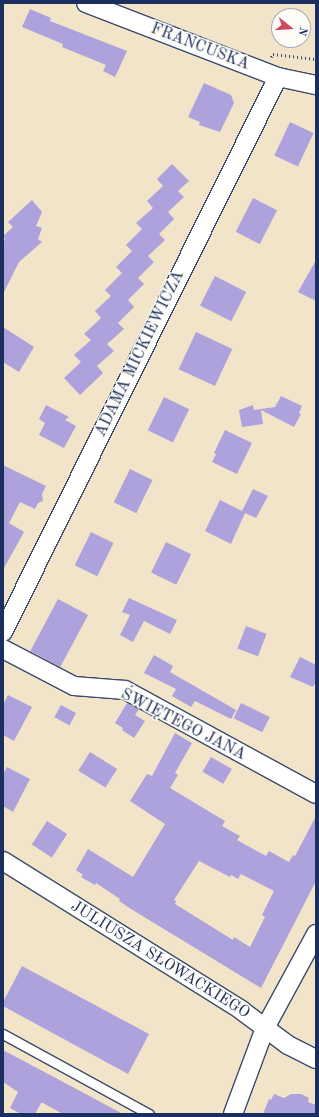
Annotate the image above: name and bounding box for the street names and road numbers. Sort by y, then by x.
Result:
street label: FRANCUSKA [148,19,252,75]
street label: ADAMA MICKIEWICZA [91,268,189,440]
street label: ŚWIĘTEGO JANA [117,685,249,765]
street label: JULIUSZA SŁOWACKIEGO [67,897,253,1023]

